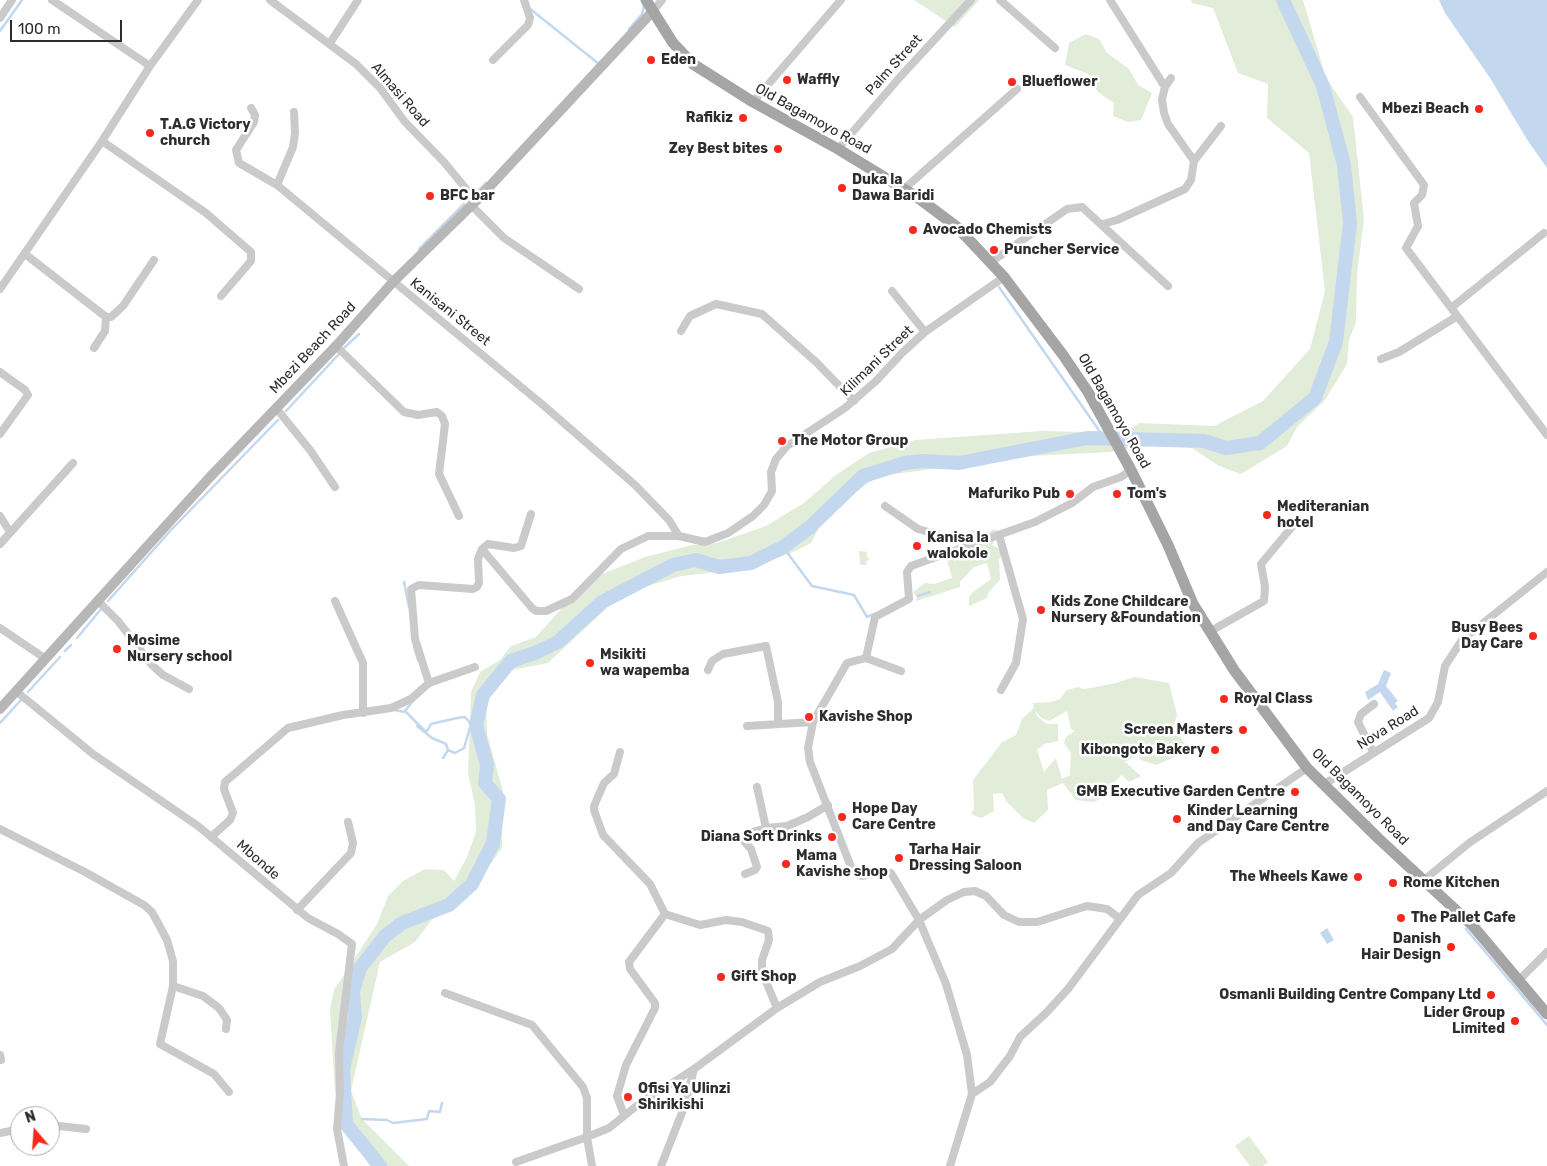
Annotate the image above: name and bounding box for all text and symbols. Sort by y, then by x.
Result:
scale bar [12,10,125,42]
text: 100 m [18,20,60,38]
street label: Palm Street [862,31,926,99]
place label: Eden [661,52,696,68]
marker: Eden [645,54,657,66]
street label: Almasi Road [367,59,433,131]
place label: Waffly [797,72,840,88]
marker: Waffly [781,74,793,86]
place label: Blueflower [1022,74,1097,90]
marker: Blueflower [1006,76,1018,88]
street label: Old Bagamoyo Road [752,80,874,158]
place label: Mbezi Beach [1382,101,1469,117]
marker: Mbezi Beach [1473,103,1485,115]
place label: Rafikiz [686,110,733,126]
marker: Rafikiz [737,112,749,124]
place label: T.A.G Victory church [160,117,251,150]
marker: T.A.G Victory church [144,127,156,139]
place label: Zey Best bites [669,141,768,157]
marker: Zey Best bites [772,143,784,155]
place label: Duka la Dawa Baridi [852,172,934,204]
marker: Duka la Dawa Baridi [836,182,848,194]
place label: BFC bar [440,188,495,204]
marker: BFC bar [424,190,436,202]
place label: Avocado Chemists [923,222,1052,238]
marker: Avocado Chemists [907,224,919,236]
place label: Puncher Service [1004,242,1119,258]
marker: Puncher Service [988,244,1000,256]
street label: Kanisani Street [406,274,494,350]
street label: Mbezi Beach Road [266,299,360,397]
street label: Kilimani Street [837,322,917,400]
street label: Old Bagamoyo Road [1074,350,1154,472]
place label: The Motor Group [792,433,908,449]
marker: The Motor Group [776,435,788,447]
place label: Mafuriko Pub [968,486,1060,502]
place label: Tom's [1127,486,1167,502]
marker: Mafuriko Pub [1064,488,1076,500]
marker: Tom's [1111,488,1123,500]
place label: Mediteranian hotel [1277,499,1369,532]
marker: Mediteranian hotel [1261,509,1273,521]
place label: Kanisa la walokole [927,530,989,562]
marker: Kanisa la walokole [911,540,923,552]
place label: Kids Zone Childcare Nursery &Foundation [1051,594,1201,626]
marker: Kids Zone Childcare Nursery &Foundation [1035,604,1047,616]
place label: Busy Bees Day Care [1451,620,1523,652]
marker: Busy Bees Day Care [1527,630,1539,642]
place label: Mosime Nursery school [127,633,232,666]
marker: Mosime Nursery school [111,643,123,655]
place label: Msikiti wa wapemba [600,647,690,680]
marker: Msikiti wa wapemba [584,657,596,669]
place label: Royal Class [1234,691,1313,707]
marker: Royal Class [1218,693,1230,705]
street label: Nova Road [1354,703,1422,753]
place label: Kavishe Shop [819,709,912,725]
marker: Kavishe Shop [803,711,815,723]
place label: Screen Masters [1124,722,1233,738]
marker: Screen Masters [1237,724,1249,736]
place label: Kibongoto Bakery [1081,742,1205,758]
marker: Kibongoto Bakery [1209,744,1221,756]
street label: Old Bagamoyo Road [1308,745,1412,849]
place label: GMB Executive Garden Centre [1076,784,1285,800]
marker: GMB Executive Garden Centre [1289,786,1301,798]
place label: Hope Day Care Centre [852,801,936,834]
place label: Kinder Learning and Day Care Centre [1187,803,1329,836]
marker: Hope Day Care Centre [836,811,848,823]
marker: Kinder Learning and Day Care Centre [1171,813,1183,825]
place label: Diana Soft Drinks [701,829,822,845]
marker: Diana Soft Drinks [826,831,838,843]
street label: Mbonde [233,837,283,883]
place label: Tarha Hair Dressing Saloon [909,842,1022,874]
place label: Mama Kavishe shop [796,848,888,880]
marker: Tarha Hair Dressing Saloon [893,852,905,864]
marker: Mama Kavishe shop [780,858,792,870]
place label: The Wheels Kawe [1230,869,1348,885]
marker: The Wheels Kawe [1352,871,1364,883]
place label: Rome Kitchen [1403,875,1500,891]
marker: Rome Kitchen [1387,877,1399,889]
place label: The Pallet Cafe [1411,910,1516,926]
marker: The Pallet Cafe [1395,912,1407,924]
place label: Danish Hair Design [1361,931,1441,964]
marker: Danish Hair Design [1445,941,1457,953]
place label: Gift Shop [731,969,797,985]
marker: Gift Shop [715,971,727,983]
place label: Osmanli Building Centre Company Ltd [1219,987,1481,1003]
marker: Osmanli Building Centre Company Ltd [1485,989,1497,1001]
place label: Lider Group Limited [1423,1005,1505,1038]
marker: Lider Group Limited [1509,1015,1521,1027]
place label: Ofisi Ya Ulinzi Shirikishi [638,1081,730,1114]
marker: Ofisi Ya Ulinzi Shirikishi [622,1091,634,1103]
north arrow [10,1106,60,1156]
text: N [23,1108,38,1127]

